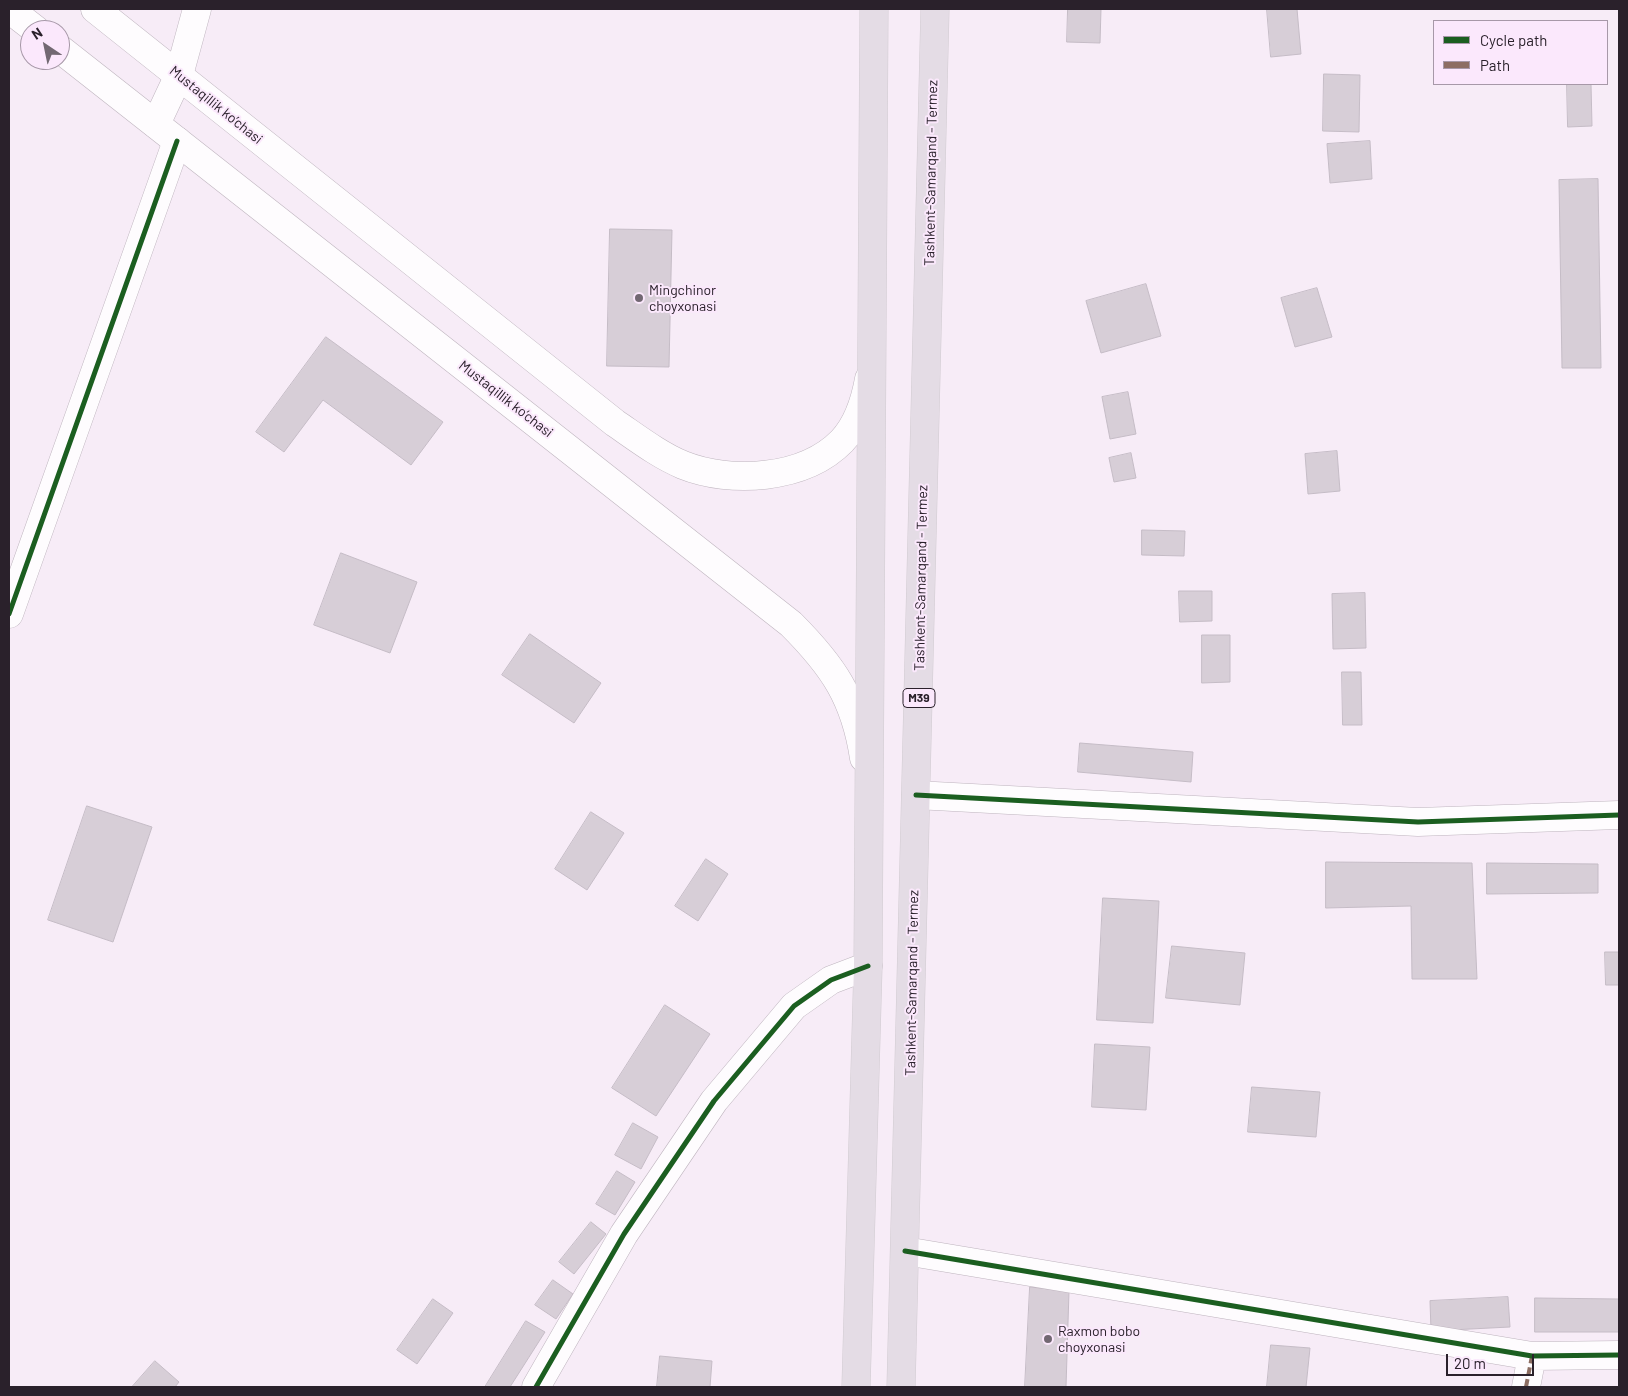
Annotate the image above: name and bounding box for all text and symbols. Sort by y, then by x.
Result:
north arrow [20,20,70,70]
legend [1433,20,1608,85]
text: N [28,23,46,43]
text: Cycle path [1480,31,1547,49]
text: Path [1480,56,1510,74]
street label: Mustaqillik ko’chasi [166,62,266,148]
street label: Tashkent-Samarqand - Termez [921,80,941,266]
place label: Mingchinor choyxonasi [649,282,717,314]
marker: Mingchinor choyxonasi [633,292,645,304]
street label: Mustaqillik ko’chasi [456,357,556,441]
street label: Tashkent-Samarqand - Termez [911,485,931,671]
road number: M39 [903,688,935,708]
street label: Tashkent-Samarqand - Termez [902,890,922,1076]
place label: Raxmon bobo choyxonasi [1058,1323,1140,1355]
marker: Raxmon bobo choyxonasi [1042,1333,1054,1345]
scale bar [1448,1344,1536,1376]
text: 20 m [1454,1354,1486,1372]

